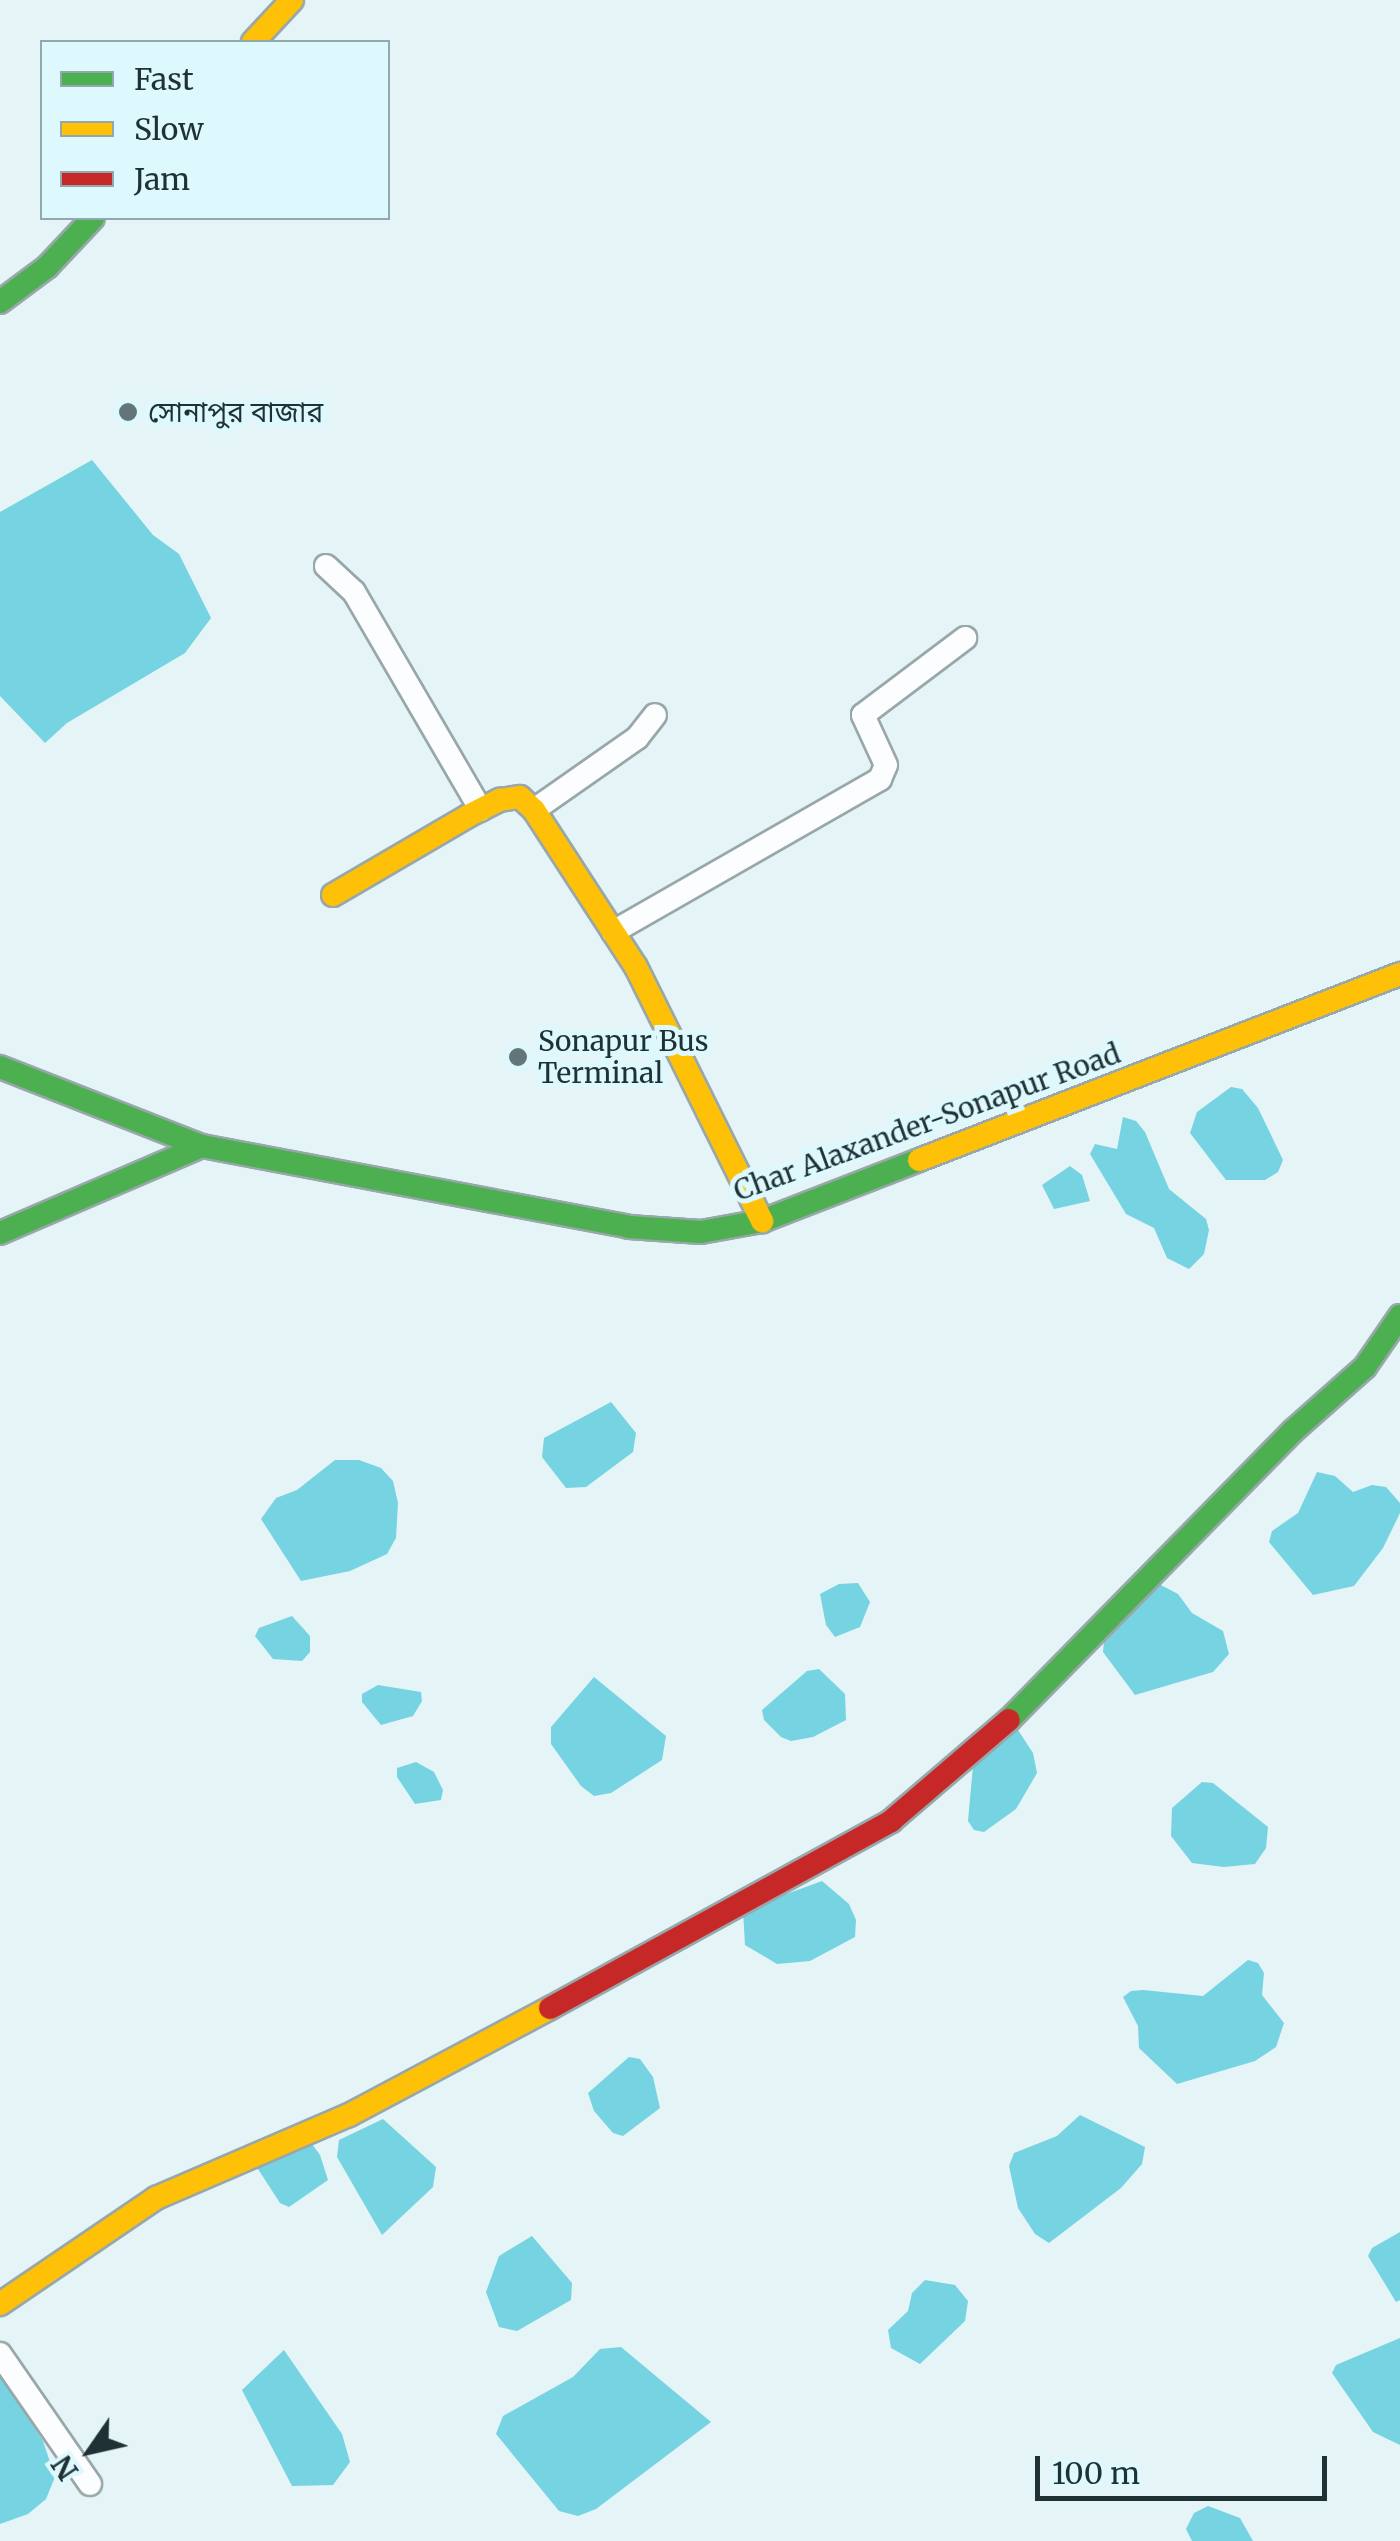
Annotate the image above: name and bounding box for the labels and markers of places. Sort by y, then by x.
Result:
place label: সোনাপুর বাজার [148,395,323,429]
marker: সোনাপুর বাজার [117,401,139,423]
place label: Sonapur Bus Terminal [538,1024,708,1090]
marker: Sonapur Bus Terminal [507,1046,529,1068]

